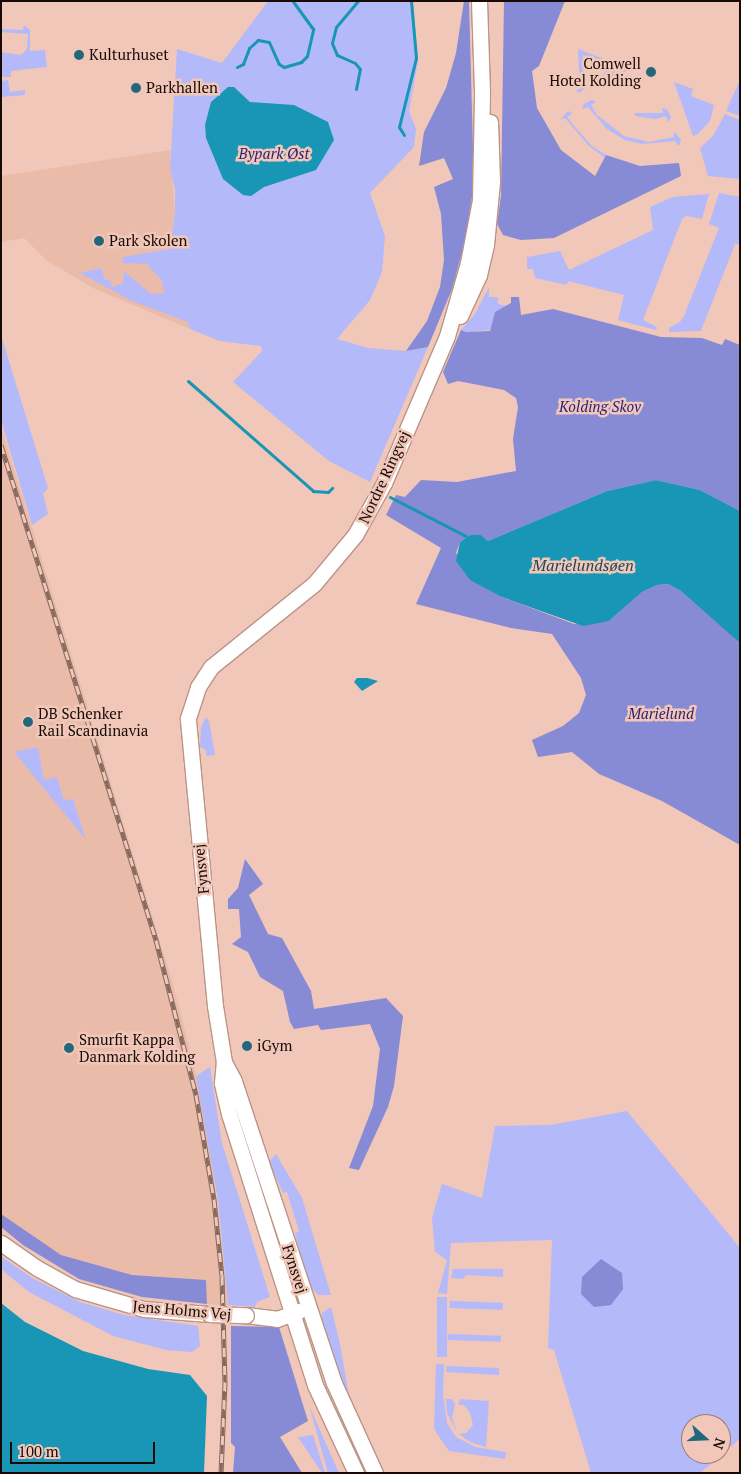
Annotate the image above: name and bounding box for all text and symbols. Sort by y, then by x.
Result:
place label: Kulturhuset [89,46,169,64]
marker: Kulturhuset [73,49,85,61]
place label: Comwell Hotel Kolding [549,54,641,89]
marker: Comwell Hotel Kolding [645,66,657,78]
place label: Parkhallen [146,79,218,97]
marker: Parkhallen [130,82,142,94]
park label: Bypark Øst [238,145,310,163]
place label: Park Skolen [109,232,188,250]
marker: Park Skolen [93,235,105,247]
park label: Kolding Skov [559,398,641,416]
street label: Nordre Ringvej [355,428,413,526]
water label: Marielundsøen [532,555,634,575]
place label: DB Schenker Rail Scandinavia [38,704,148,739]
park label: Marielund [628,705,694,723]
marker: DB Schenker Rail Scandinavia [22,716,34,728]
street label: Fynsvej [189,843,213,895]
place label: Smurfit Kappa Danmark Kolding [79,1030,195,1065]
place label: iGym [257,1037,292,1055]
marker: iGym [241,1040,253,1052]
marker: Smurfit Kappa Danmark Kolding [63,1042,75,1054]
street label: Fynsvej [279,1242,311,1296]
street label: Jens Holms Vej [132,1297,232,1323]
north arrow [681,1414,731,1464]
scale bar [12,1432,158,1464]
text: N [709,1436,730,1452]
text: 100 m [18,1441,59,1461]

